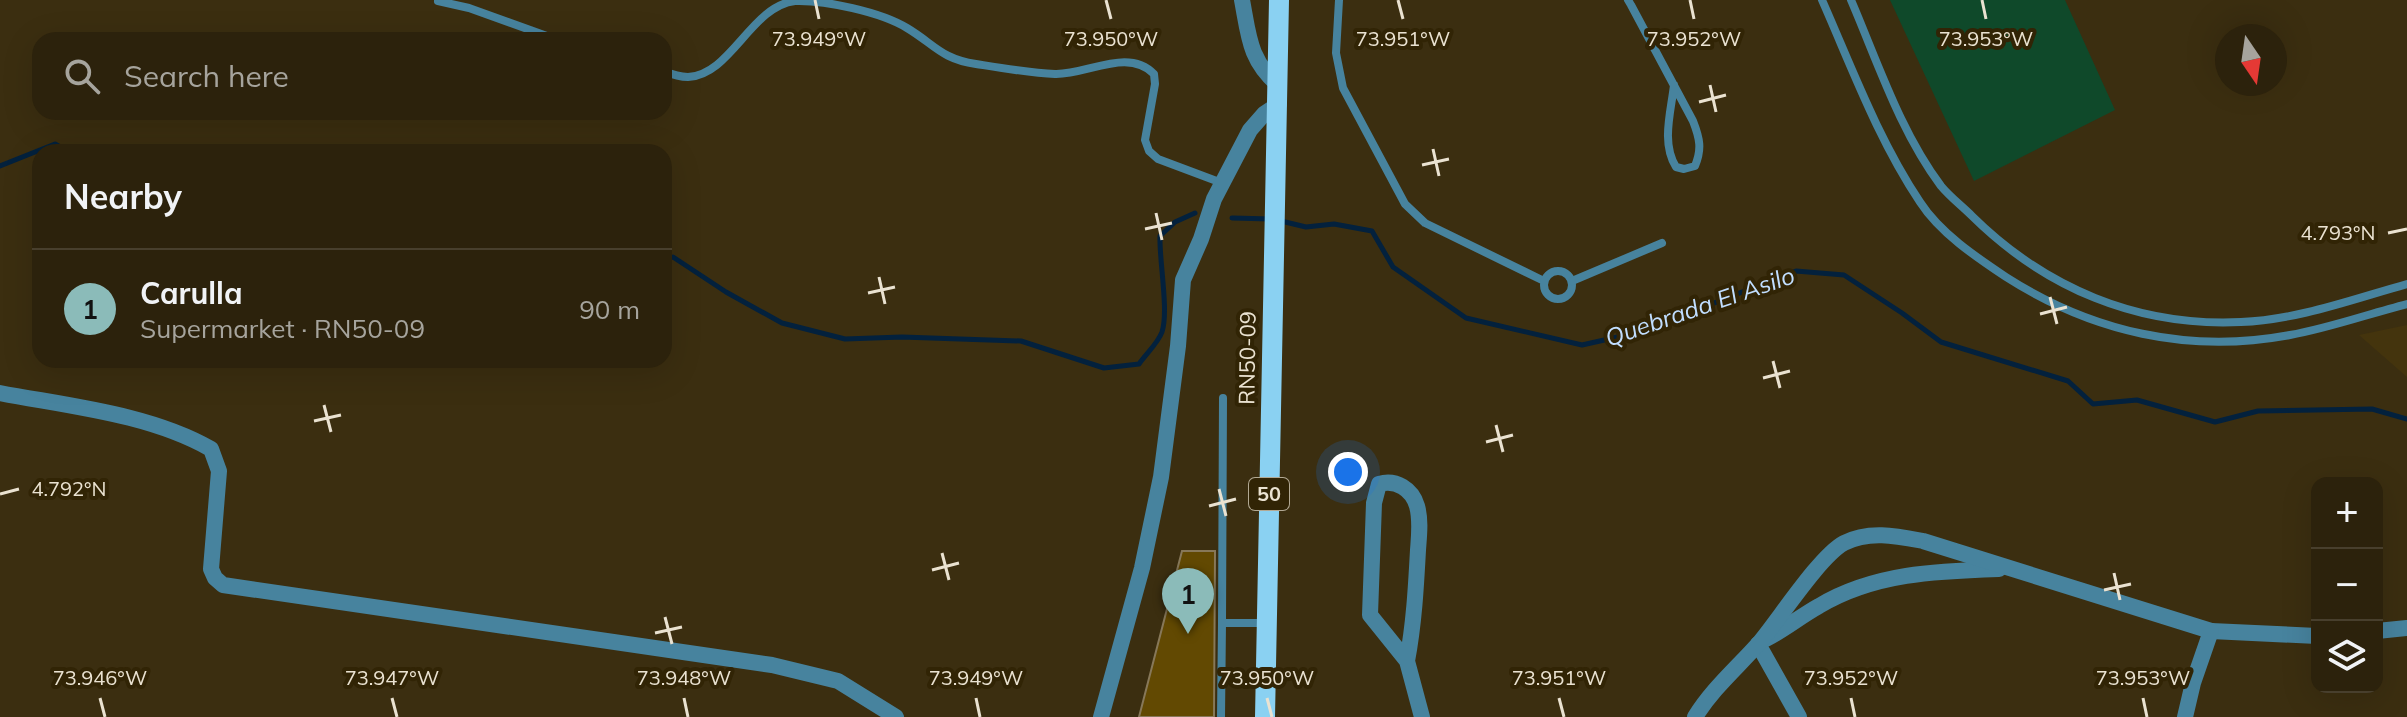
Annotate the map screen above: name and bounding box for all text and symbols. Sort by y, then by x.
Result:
north arrow [2215,24,2287,96]
text: 73.949°W [772,26,866,51]
text: 73.950°W [1064,26,1158,51]
text: 73.951°W [1356,26,1450,51]
text: 73.952°W [1647,26,1741,51]
text: 73.953°W [1939,26,2033,51]
search box [32,32,672,120]
icon: search [60,54,104,98]
text: Search here [124,57,289,95]
text: Nearby [64,175,182,218]
text: 4.793°N [2301,220,2375,245]
water label: Quebrada El Asilo [1601,260,1798,353]
text: Carulla [140,274,243,312]
text: 1 [82,293,98,326]
text: 90 m [579,293,640,326]
street label: RN50-09 [1232,311,1262,405]
text: Supermarket · RN50-09 [140,312,425,345]
your location [1328,452,1368,492]
text: 4.792°N [32,476,106,501]
map controls [2311,477,2383,693]
button: + [2311,477,2383,549]
road number: 50 [1249,478,1289,510]
button: − [2311,549,2383,621]
pin: 1 [1162,568,1214,634]
button: layers [2311,621,2383,693]
text: 73.946°W [53,665,147,690]
text: 73.947°W [345,665,439,690]
text: 73.948°W [637,665,731,690]
text: 73.949°W [929,665,1023,690]
text: 73.950°W [1220,665,1314,690]
text: 73.951°W [1512,665,1606,690]
text: 73.952°W [1804,665,1898,690]
text: 73.953°W [2096,665,2190,690]

